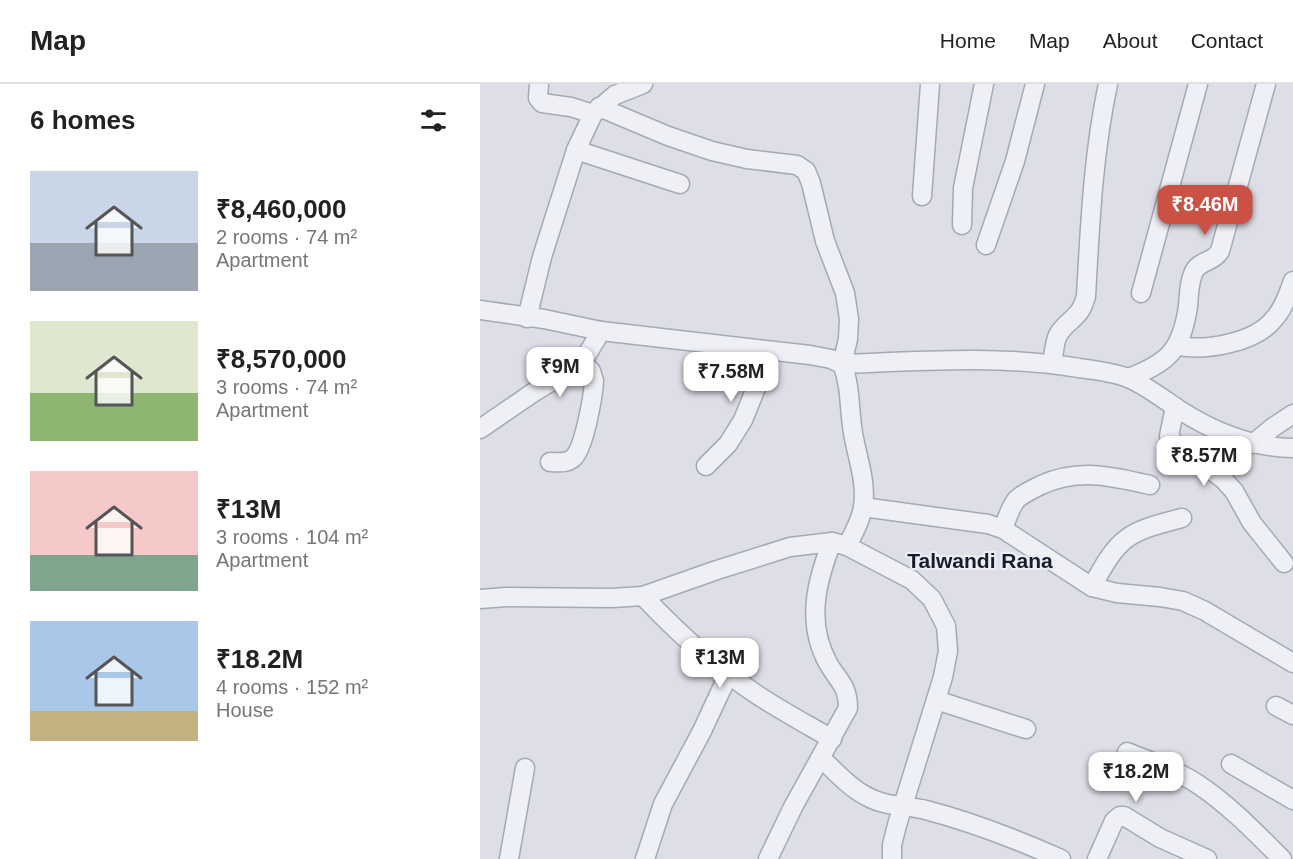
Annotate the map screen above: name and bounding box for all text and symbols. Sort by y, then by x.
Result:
text: Map [30,25,86,56]
text: Home [940,29,996,52]
text: Map [1029,29,1070,52]
text: About [1103,29,1158,52]
text: Contact [1191,29,1263,52]
icon: filters [417,104,450,137]
text: 6 homes [30,105,136,135]
pin: ₹8.46M [1156,185,1254,236]
text: ₹8.46M [1171,193,1239,215]
text: ₹8,460,000 [216,194,347,224]
icon: home [78,195,150,267]
text: 2 rooms · 74 m² [216,226,357,248]
text: Apartment [216,249,308,271]
text: ₹8,570,000 [216,344,347,374]
icon: home [78,345,150,417]
pin: ₹9M [531,347,589,398]
pin: ₹7.58M [682,352,780,403]
text: ₹9M [540,355,580,377]
text: ₹7.58M [697,360,765,382]
text: 3 rooms · 74 m² [216,376,357,398]
text: Apartment [216,399,308,421]
pin: ₹8.57M [1155,436,1253,487]
text: ₹8.57M [1170,444,1238,466]
text: ₹13M [216,494,281,524]
icon: home [78,495,150,567]
text: 3 rooms · 104 m² [216,526,368,548]
text: Apartment [216,549,308,571]
district label: Talwandi Rana [907,549,1053,572]
pin: ₹13M [684,638,756,689]
text: ₹18.2M [216,644,303,674]
icon: home [78,645,150,717]
text: ₹13M [695,646,745,668]
text: 4 rooms · 152 m² [216,676,368,698]
text: House [216,699,274,721]
pin: ₹18.2M [1087,752,1185,803]
text: ₹18.2M [1102,760,1170,782]

